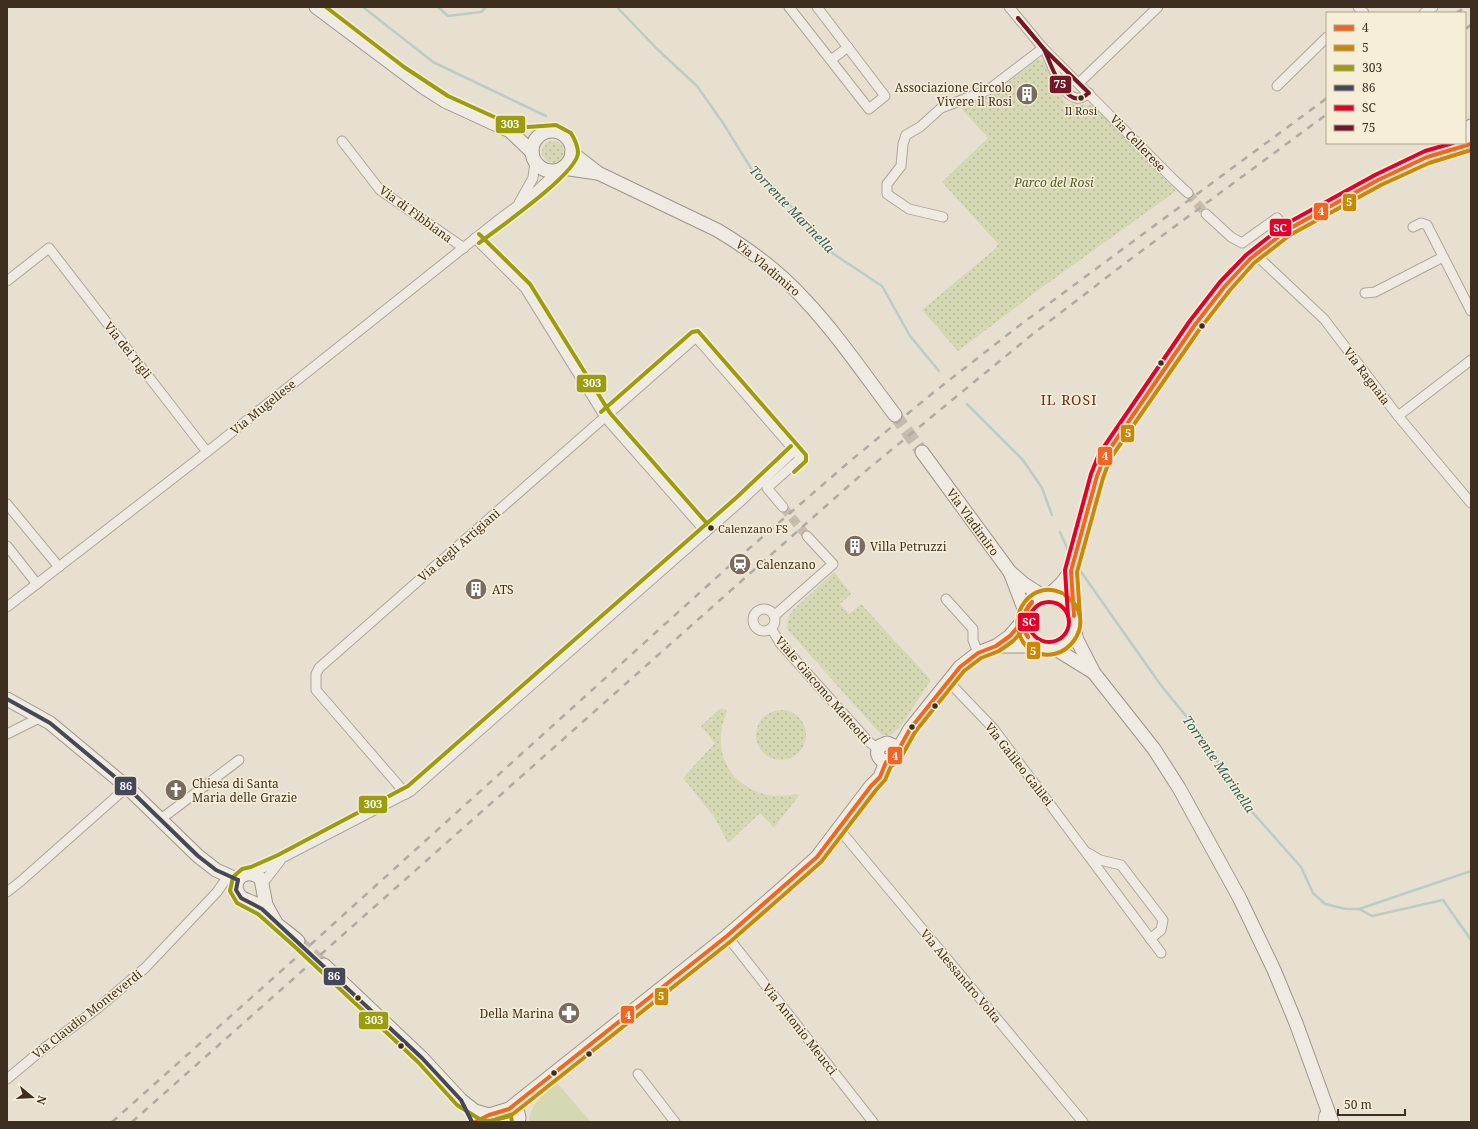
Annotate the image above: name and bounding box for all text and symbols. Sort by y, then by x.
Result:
legend [1326,12,1466,144]
text: 4 [1362,19,1369,36]
text: 5 [1362,39,1369,56]
text: 303 [1362,59,1382,76]
line badge: 75 [1049,75,1072,94]
text: 75 [1054,76,1066,91]
place label: Associazione Circolo Vivere il Rosi [895,79,1012,110]
text: 86 [1362,79,1376,96]
building icon: Associazione Circolo Vivere il Rosi [1014,81,1040,107]
marker: Il Rosi [1076,93,1086,103]
text: SC [1362,99,1376,116]
place label: Il Rosi [1065,103,1098,118]
street label: Via Cellerese [1106,111,1170,175]
line badge: 303 [495,115,526,134]
text: 303 [501,116,519,131]
text: 75 [1362,119,1375,136]
water label: Torrente Marinella [746,161,839,257]
park label: Parco del Rosi [1013,174,1094,191]
street label: Via di Fibbiana [376,182,456,247]
line badge: 5 [1342,193,1357,212]
text: 5 [1346,194,1352,209]
line badge: 4 [1313,202,1329,221]
text: 4 [1318,203,1324,218]
line badge: SC [1269,218,1292,237]
text: SC [1273,220,1287,235]
street label: Via Vladimiro [732,236,804,300]
street label: Via dei Tigli [100,318,156,382]
unlabelled marker [1197,321,1207,331]
street label: Via Ragnaia [1340,344,1394,408]
unlabelled marker [1156,358,1166,368]
line badge: 303 [576,374,607,393]
street label: Via Mugellese [227,375,299,439]
text: 303 [583,375,601,390]
district label: IL ROSI [1041,390,1097,409]
line badge: 5 [1120,424,1135,443]
text: 5 [1125,425,1131,440]
line badge: 4 [1097,446,1113,466]
text: 4 [1102,448,1108,463]
street label: Via Vladimiro [943,485,1003,559]
street label: Via degli Artigiani [414,505,504,585]
place label: Calenzano FS [718,521,788,536]
marker: Calenzano FS [706,523,716,533]
building icon: Villa Petruzzi [842,533,868,559]
place label: Villa Petruzzi [870,538,947,555]
station icon: Calenzano [727,551,753,577]
place label: Calenzano [756,556,816,573]
building icon: ATS [463,576,489,602]
place label: ATS [492,581,514,598]
line badge: SC [1017,612,1040,632]
text: SC [1022,614,1036,629]
street label: Viale Giacomo Matteotti [772,633,875,748]
line badge: 5 [1026,641,1041,660]
text: 5 [1030,643,1036,658]
unlabelled marker [930,701,940,711]
water label: Torrente Marinella [1179,712,1260,817]
street label: Via Galileo Galilei [981,719,1057,809]
unlabelled marker [907,722,917,732]
line badge: 4 [887,746,903,765]
text: 4 [892,748,898,763]
place label: Chiesa di Santa Maria delle Grazie [192,775,297,806]
line badge: 86 [114,776,137,796]
church icon: Chiesa di Santa Maria delle Grazie [163,777,189,803]
text: 86 [120,778,132,793]
line badge: 303 [358,795,388,814]
text: 303 [364,796,382,811]
street label: Via Alessandro Volta [917,925,1006,1027]
street label: Via Claudio Monteverdi [28,966,146,1062]
line badge: 86 [323,967,346,986]
text: 86 [328,968,340,983]
street label: Via Antonio Meucci [759,980,841,1078]
line badge: 5 [654,987,669,1006]
text: 5 [658,988,664,1003]
unlabelled marker [353,993,363,1003]
pharmacy icon: Della Marina [556,1000,582,1026]
place label: Della Marina [480,1005,554,1022]
line badge: 4 [620,1005,635,1024]
text: 4 [625,1007,631,1022]
line badge: 303 [358,1011,389,1030]
text: 303 [365,1012,383,1027]
unlabelled marker [396,1041,406,1051]
unlabelled marker [584,1049,594,1059]
unlabelled marker [549,1068,559,1078]
north arrow [12,1077,52,1117]
scale bar [1338,1091,1405,1117]
text: N [33,1094,50,1107]
text: 50 m [1344,1096,1372,1113]

